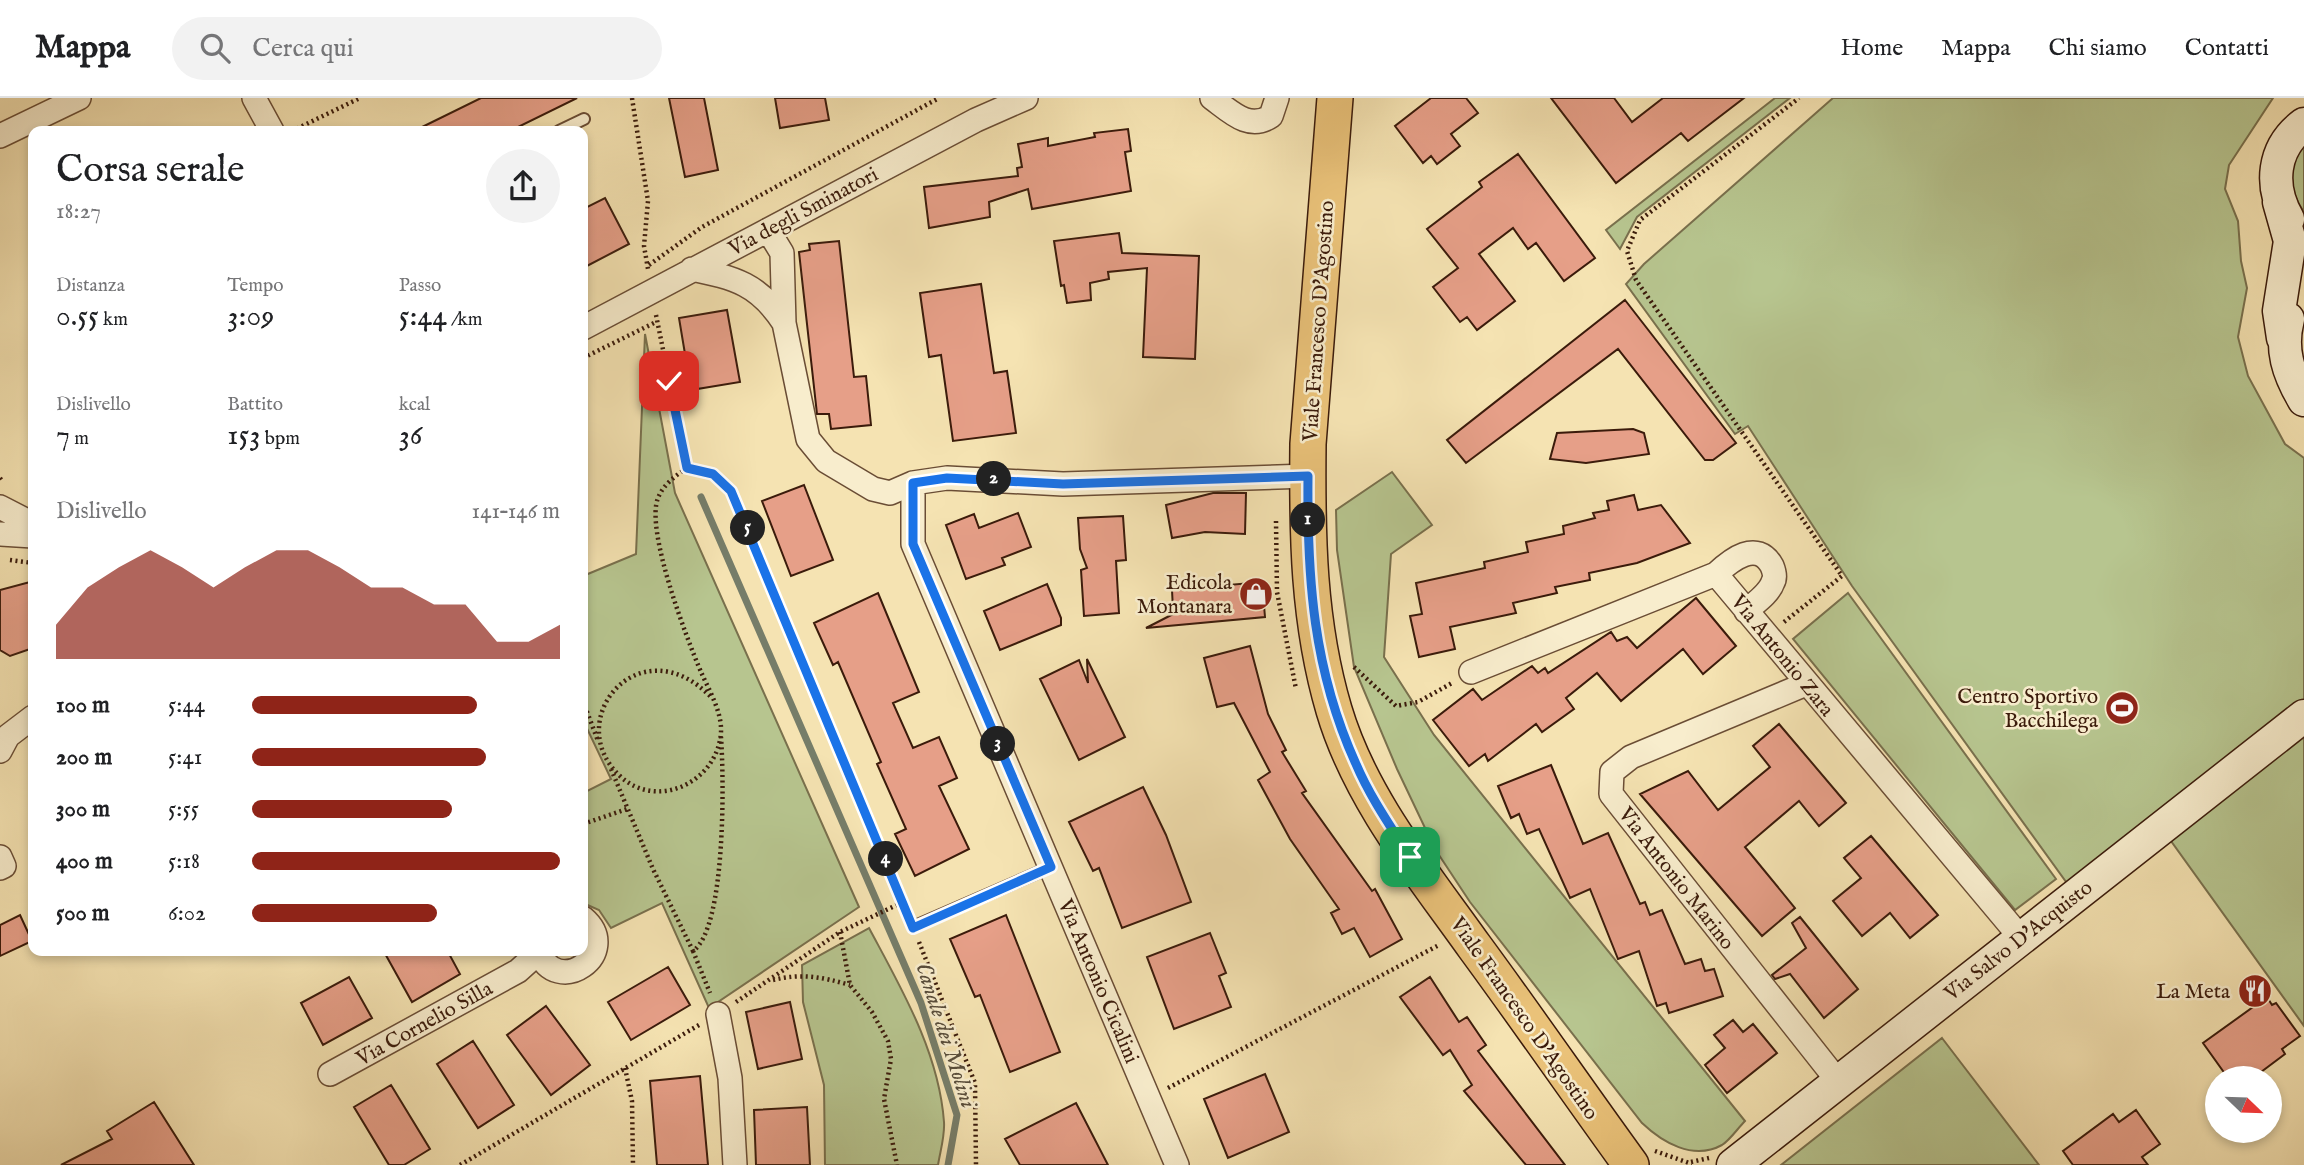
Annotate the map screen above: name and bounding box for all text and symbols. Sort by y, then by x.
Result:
search box [172,17,662,80]
text: Mappa [35,27,130,69]
icon: search [196,29,234,67]
text: Cerca qui [252,32,354,65]
text: Home [1841,33,1903,64]
text: Mappa [1941,33,2011,64]
text: Chi siamo [2049,33,2147,64]
text: Contatti [2185,33,2269,64]
text: Corsa serale [56,147,244,195]
button: share [486,149,560,223]
street label: Via degli Sminatori [723,161,883,264]
text: 18:27 [56,197,101,226]
street label: Viale Francesco D'Agostino [1298,200,1341,444]
text: Distanza [56,274,125,298]
text: Tempo [227,274,283,298]
text: Passo [399,274,441,298]
text: 0.55 [56,298,99,336]
text: 3:09 [227,298,274,336]
text: 5:44 [399,298,447,336]
text: km [99,308,128,332]
text: /km [447,308,482,332]
pin [639,351,699,411]
icon: check [650,362,688,400]
text: Dislivello [56,393,131,417]
text: Battito [227,393,283,417]
text: kcal [399,393,430,417]
text: 7 [56,417,70,455]
text: 153 [227,417,261,455]
text: 36 [399,417,423,455]
text: m [70,427,89,451]
text: bpm [261,427,300,451]
pin: 2 [976,462,1012,496]
text: 2 [989,466,998,490]
text: Dislivello [56,497,147,526]
text: 141–146 m [472,497,560,526]
pin: 1 [1290,502,1326,538]
text: 1 [1304,507,1311,531]
pin: 5 [730,510,766,546]
text: 5 [744,515,751,539]
place label: Edicola Montanara [1137,570,1233,621]
shop icon: Edicola Montanara [1237,575,1275,613]
street label: Via Antonio Zara [1724,588,1840,723]
place label: Centro Sportivo Bacchilega [1957,684,2099,735]
sports icon: Centro Sportivo Bacchilega [2103,689,2141,727]
text: 100 m [56,691,110,720]
text: 5:44 [168,691,205,720]
pin: 3 [981,726,1016,762]
text: 3 [994,731,1001,755]
text: 200 m [56,743,112,772]
text: 5:41 [168,743,202,772]
text: 300 m [56,795,110,824]
text: 5:55 [168,795,199,824]
street label: Via Antonio Marino [1611,801,1740,956]
pin [1380,827,1440,887]
icon: arrive [1391,838,1429,876]
pin: 4 [868,842,903,876]
text: 4 [881,846,890,870]
text: 400 m [56,847,113,876]
text: 5:18 [168,847,200,876]
street label: Via Salvo D'Acquisto [1938,875,2099,1008]
street label: Via Antonio Cicalini [1050,894,1144,1068]
text: 500 m [56,899,110,928]
text: 6:02 [168,899,206,928]
street label: Viale Francesco D'Agostino [1443,911,1604,1126]
water label: Canale dei Molini [908,959,983,1113]
restaurant icon: La Meta [2236,972,2274,1010]
street label: Via Cornelio Silla [351,975,499,1073]
place label: La Meta [2156,979,2231,1006]
north arrow [2205,1066,2282,1143]
map controls [2205,1066,2282,1143]

